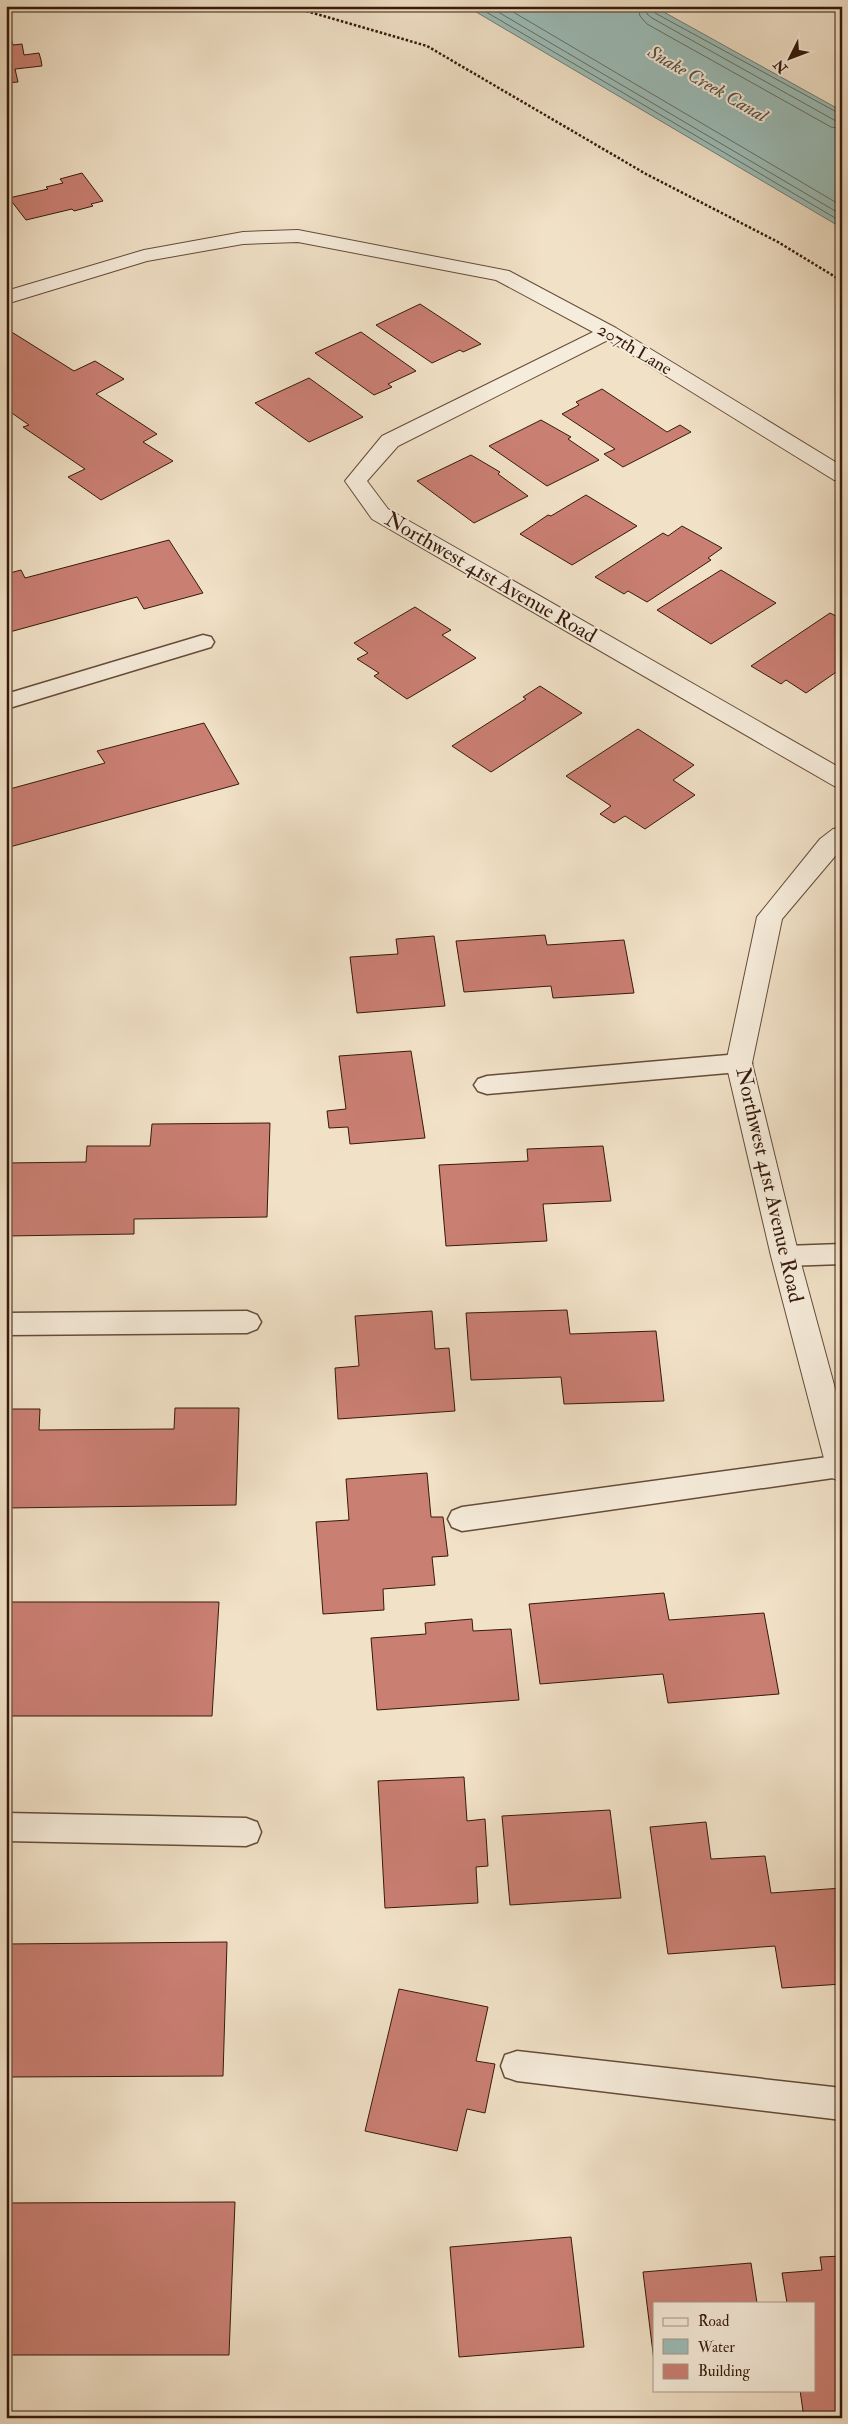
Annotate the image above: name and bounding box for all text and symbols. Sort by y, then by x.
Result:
north arrow [766,32,816,82]
water label: Snake Creek Canal [643,39,773,129]
text: N [770,56,792,77]
street label: 207th Lane [593,318,677,381]
street label: Northwest 41st Avenue Road [380,506,602,649]
street label: Northwest 41st Avenue Road [729,1065,810,1306]
legend [653,2302,816,2392]
text: Road [698,2312,730,2331]
text: Water [697,2338,735,2357]
text: Building [698,2362,750,2381]

